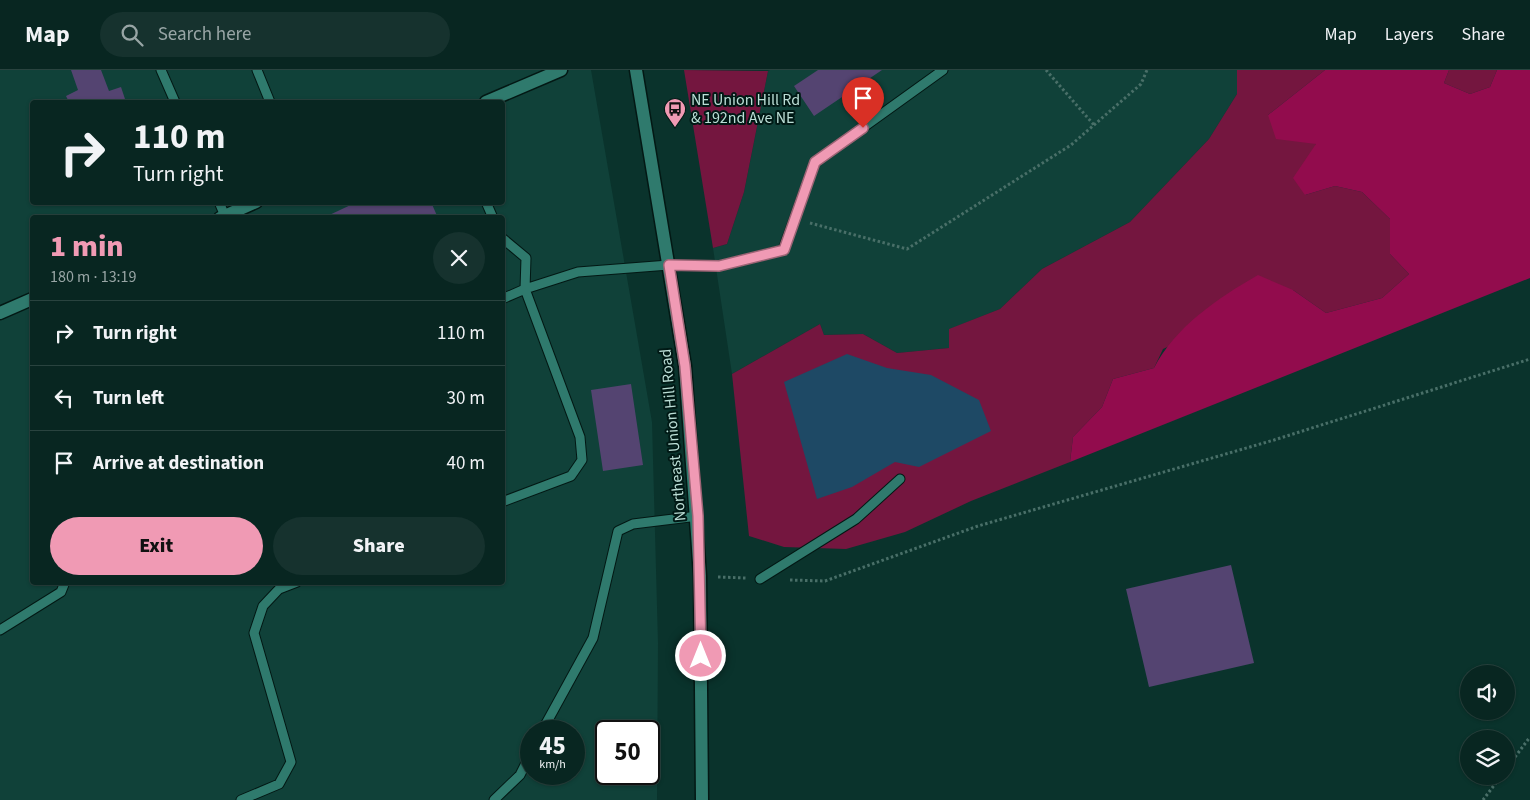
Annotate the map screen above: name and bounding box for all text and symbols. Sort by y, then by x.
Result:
search box [100,12,450,57]
text: Map [25,17,70,52]
icon: search [118,21,146,49]
text: Search here [158,21,251,48]
text: Map [1325,22,1357,47]
text: Layers [1385,22,1434,47]
text: Share [1462,22,1505,47]
pin [842,77,884,128]
icon: arrive [849,84,877,112]
place label: NE Union Hill Rd & 192nd Ave NE [691,89,800,129]
bus stop icon: NE Union Hill Rd & 192nd Ave NE [663,97,687,128]
text: 110 m [133,112,225,162]
icon: right [50,120,115,185]
text: Turn right [133,158,223,190]
text: 1 min [50,225,124,268]
button: close [433,232,485,284]
text: 180 m · 13:19 [50,266,137,288]
icon: right [50,319,78,347]
text: Turn right [93,320,177,347]
text: 110 m [437,320,485,347]
street label: Northeast Union Hill Road [654,348,692,522]
icon: left [50,384,78,412]
text: Turn left [93,385,164,412]
text: 30 m [447,385,485,412]
icon: arrive [50,449,78,477]
text: Arrive at destination [93,450,264,477]
text: 40 m [447,450,485,477]
button: Exit [50,517,263,575]
button: Share [273,517,485,575]
position arrow [674,629,726,681]
map controls [1460,665,1515,785]
button: sound [1460,665,1515,720]
speed limit sign: 50 [595,720,660,785]
text: 45 [539,728,566,764]
button: layers [1460,730,1515,785]
text: km/h [539,756,566,773]

